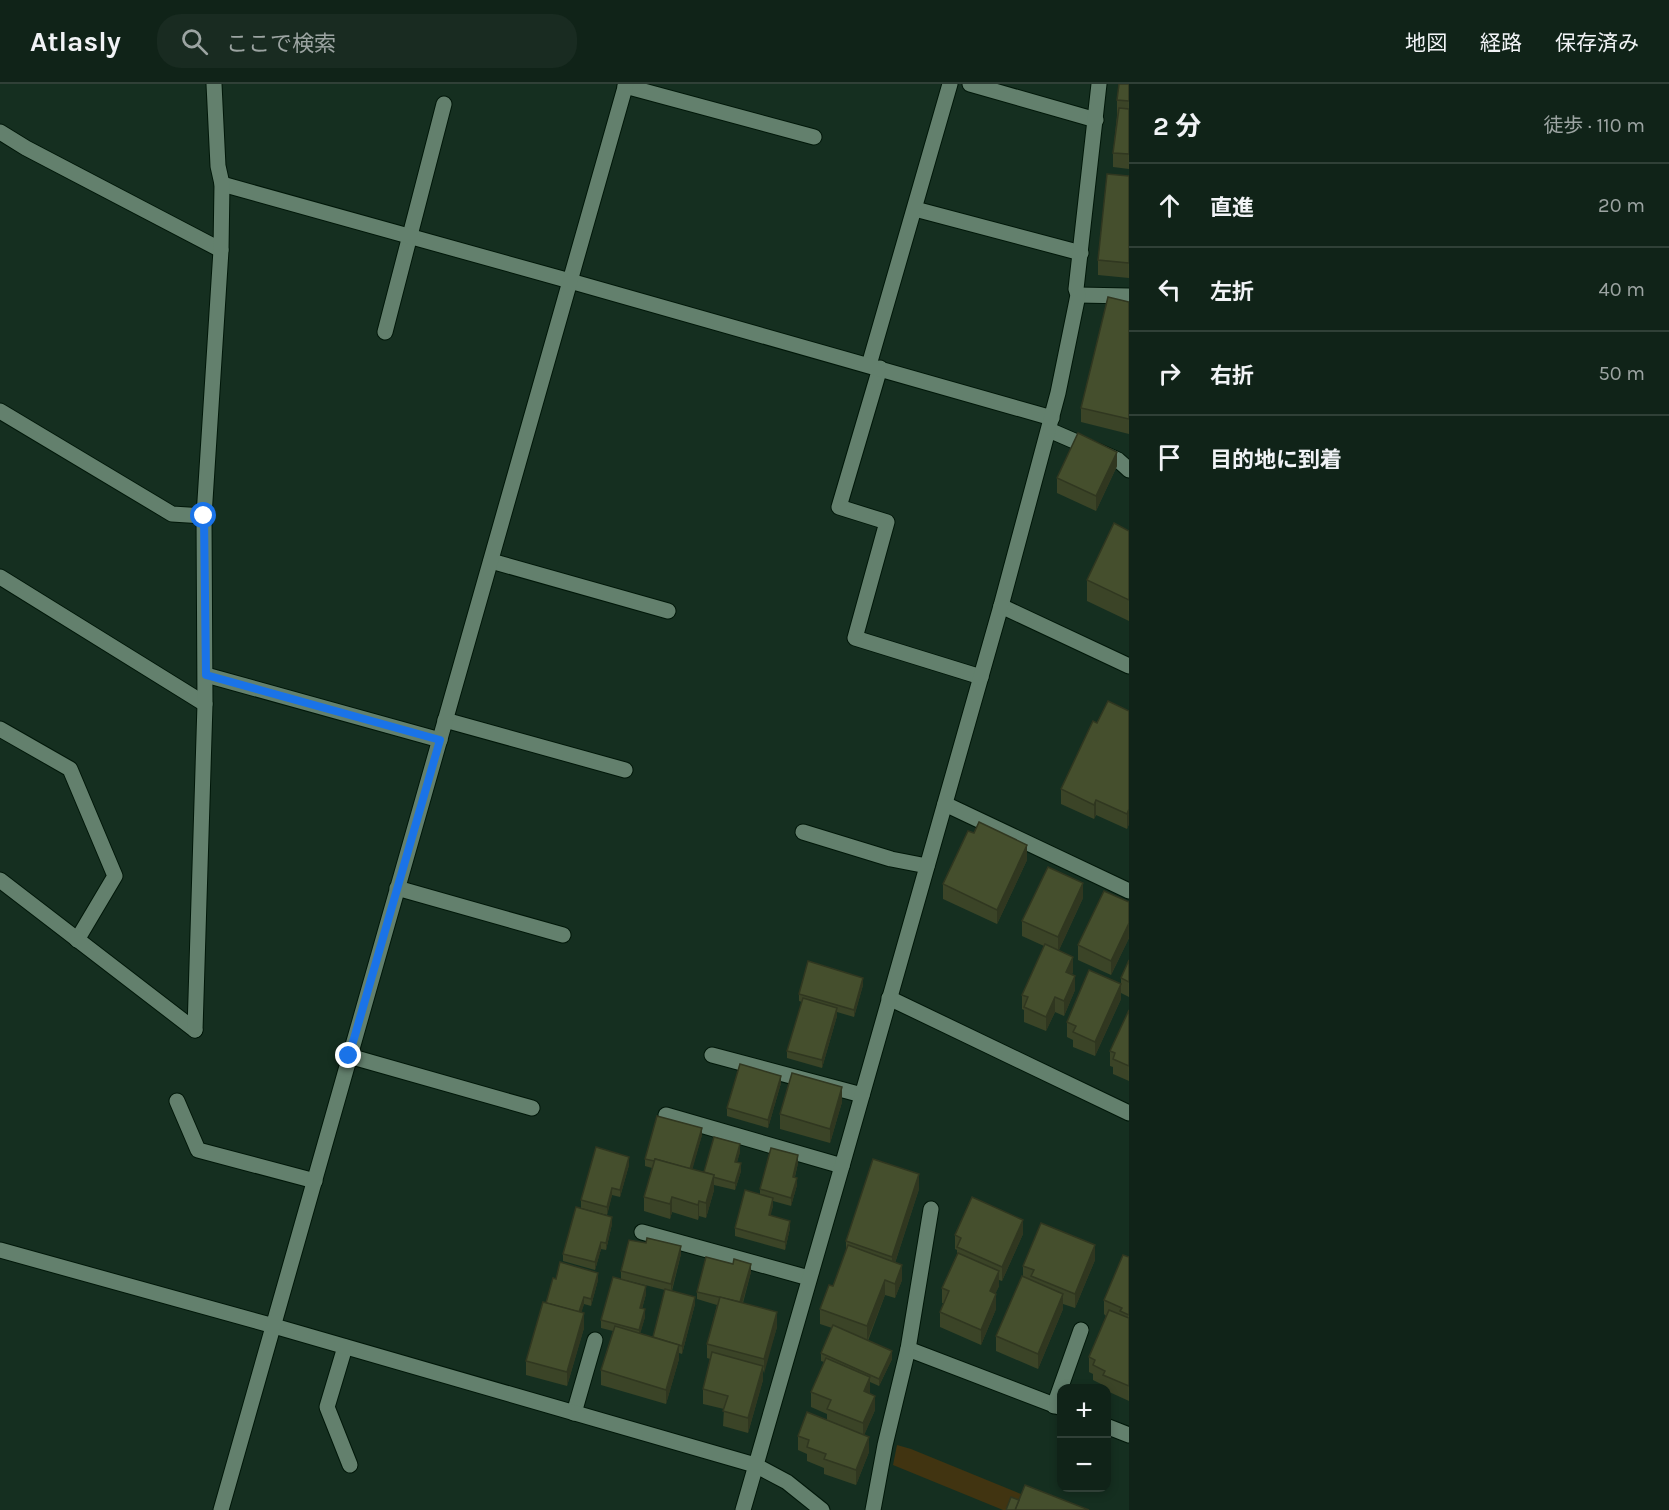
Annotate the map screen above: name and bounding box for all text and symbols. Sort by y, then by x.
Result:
search box [157,14,577,68]
text: Atlasly [30,25,121,58]
icon: search [178,25,211,58]
text: ここで検索 [226,31,336,57]
text: 地図 [1405,31,1447,55]
text: 経路 [1480,31,1522,55]
text: 保存済み [1555,31,1639,55]
text: 2 分 [1153,111,1201,142]
text: 徒歩 · 110 m [1543,114,1645,137]
icon: ahead [1153,189,1186,222]
text: 20 m [1598,194,1645,217]
text: 直進 [1210,195,1254,221]
icon: left [1153,273,1186,306]
text: 40 m [1599,278,1645,301]
text: 左折 [1210,279,1254,305]
icon: right [1153,357,1186,390]
text: 50 m [1598,362,1645,385]
text: 右折 [1210,363,1254,389]
icon: arrive [1153,441,1186,474]
text: 目的地に到着 [1210,447,1342,473]
route start [190,502,216,528]
route end [335,1042,361,1068]
map controls [1057,1384,1111,1492]
button: + [1057,1384,1111,1438]
button: − [1057,1438,1111,1492]

